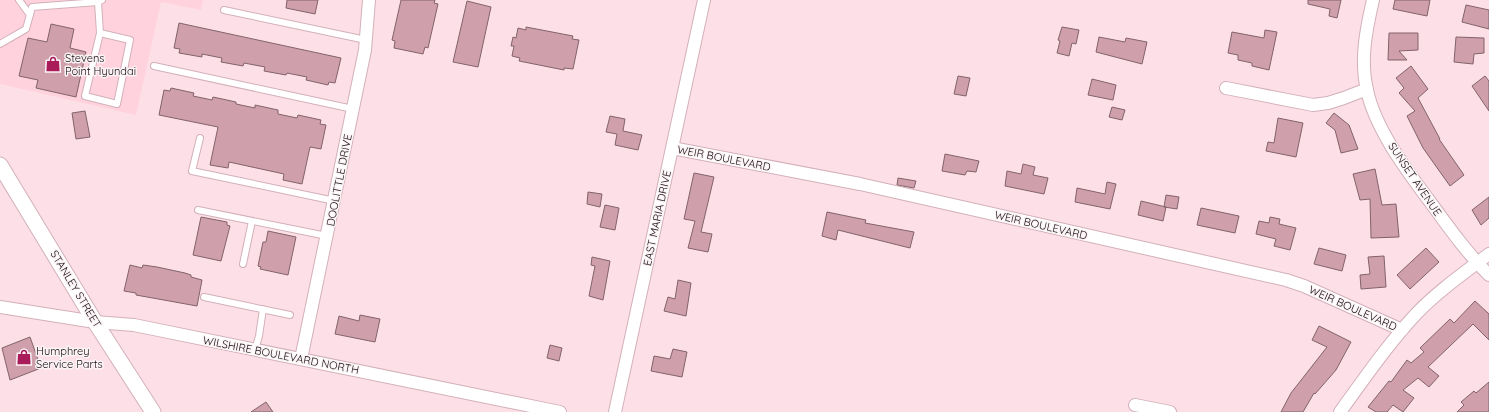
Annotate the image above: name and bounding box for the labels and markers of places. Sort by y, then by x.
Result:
place label: Stevens Point Hyundai [65,51,136,78]
shop icon: Stevens Point Hyundai [44,55,62,73]
place label: Humphrey Service Parts [36,344,103,371]
shop icon: Humphrey Service Parts [15,348,33,366]

